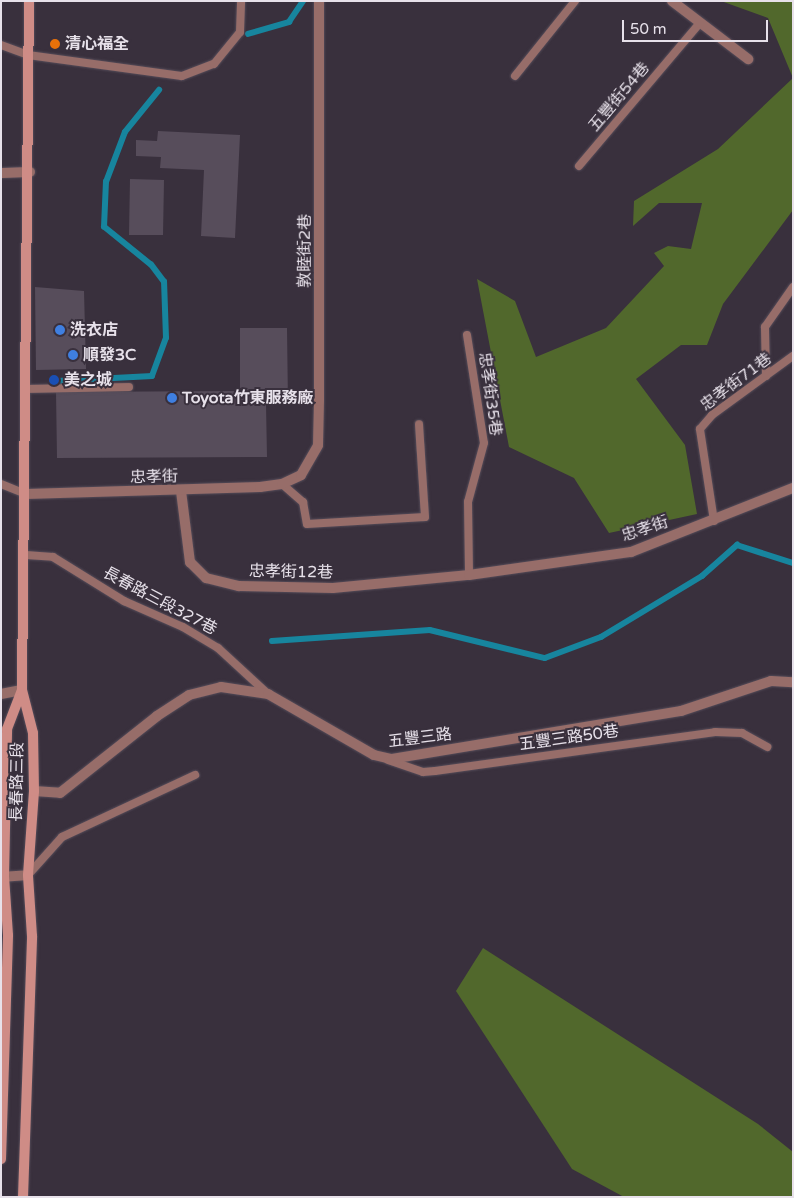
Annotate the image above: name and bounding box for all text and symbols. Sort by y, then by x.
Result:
scale bar [624,10,770,42]
text: 50 m [630,20,667,38]
place label: 清心福全 [65,34,129,54]
marker: 清心福全 [49,38,61,50]
street label: 五豐街54巷 [585,59,653,135]
street label: 敦睦街2巷 [295,214,315,288]
place label: 洗衣店 [70,320,118,340]
marker: 洗衣店 [54,324,66,336]
place label: 順發3C [83,345,136,365]
marker: 順發3C [67,349,79,361]
street label: 忠孝街71巷 [697,349,775,415]
street label: 忠孝街35巷 [475,351,505,437]
place label: 美之城 [64,370,112,390]
marker: 美之城 [48,374,60,386]
place label: Toyota竹東服務廠 [182,388,314,408]
marker: Toyota竹東服務廠 [166,392,178,404]
street label: 忠孝街 [130,467,178,487]
street label: 忠孝街 [619,512,671,546]
street label: 忠孝街12巷 [249,562,333,582]
street label: 長春路三段327巷 [100,563,220,639]
street label: 五豐三路50巷 [518,722,620,754]
street label: 五豐三路 [387,725,453,751]
street label: 長春路三段 [7,742,27,822]

